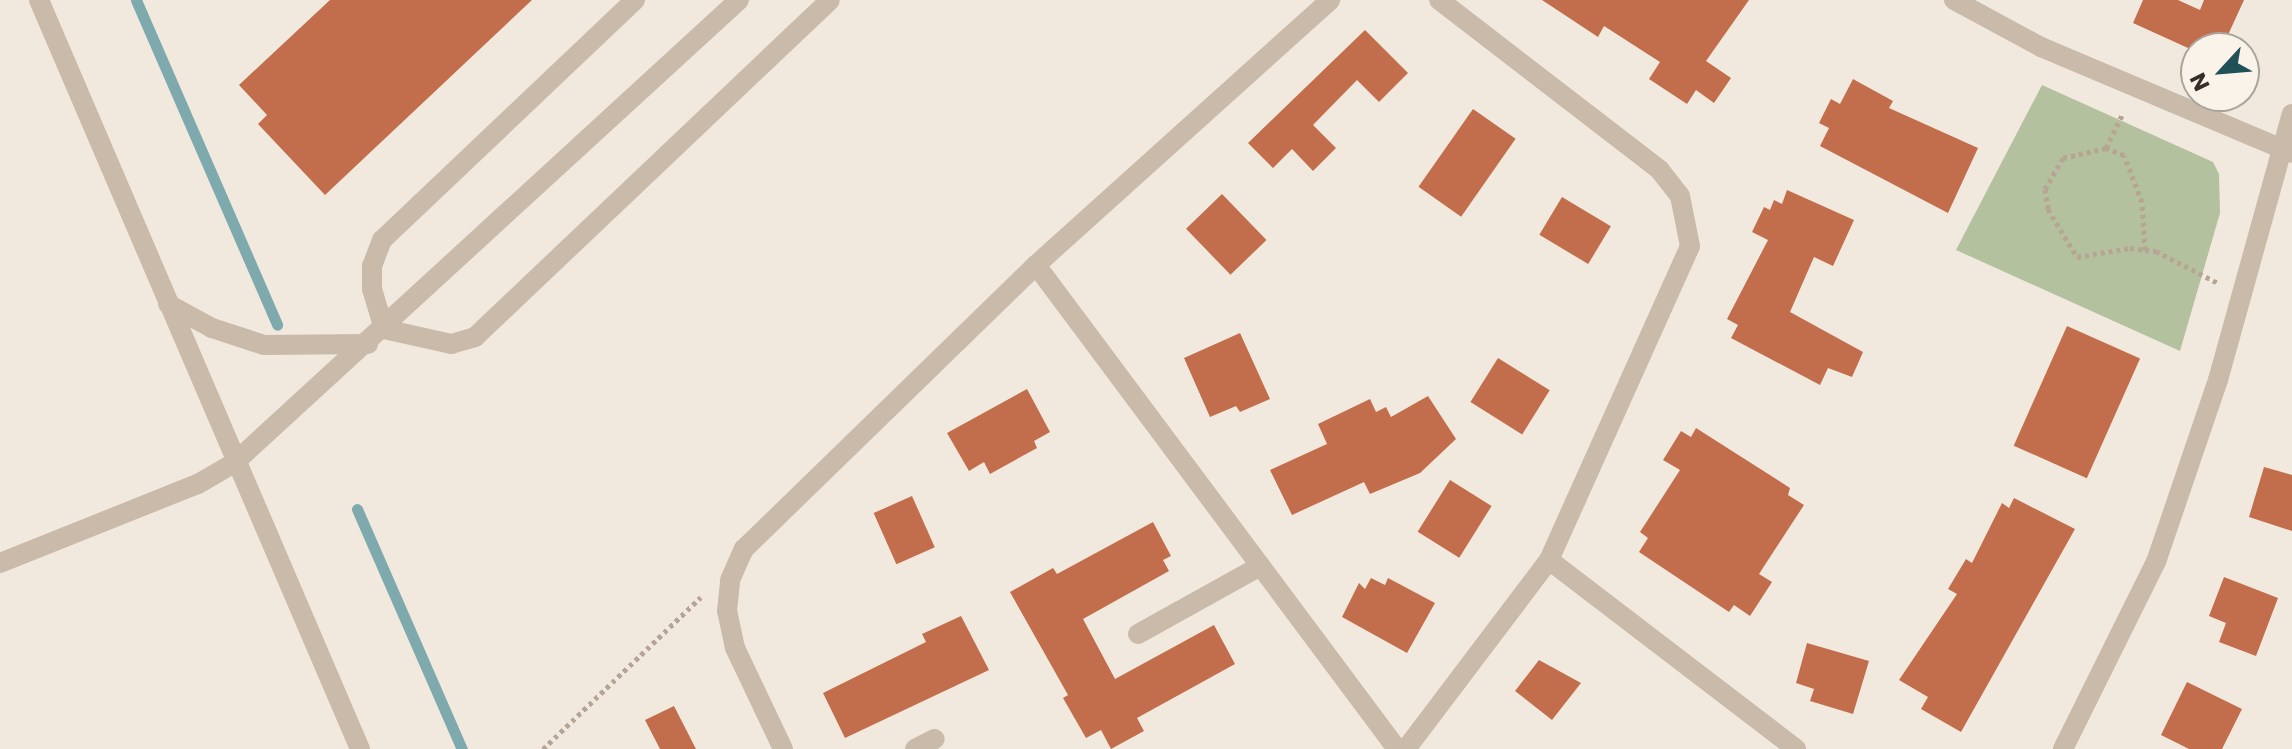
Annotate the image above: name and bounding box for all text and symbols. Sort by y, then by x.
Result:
north arrow [2180,32,2260,112]
text: N [2182,68,2217,96]

